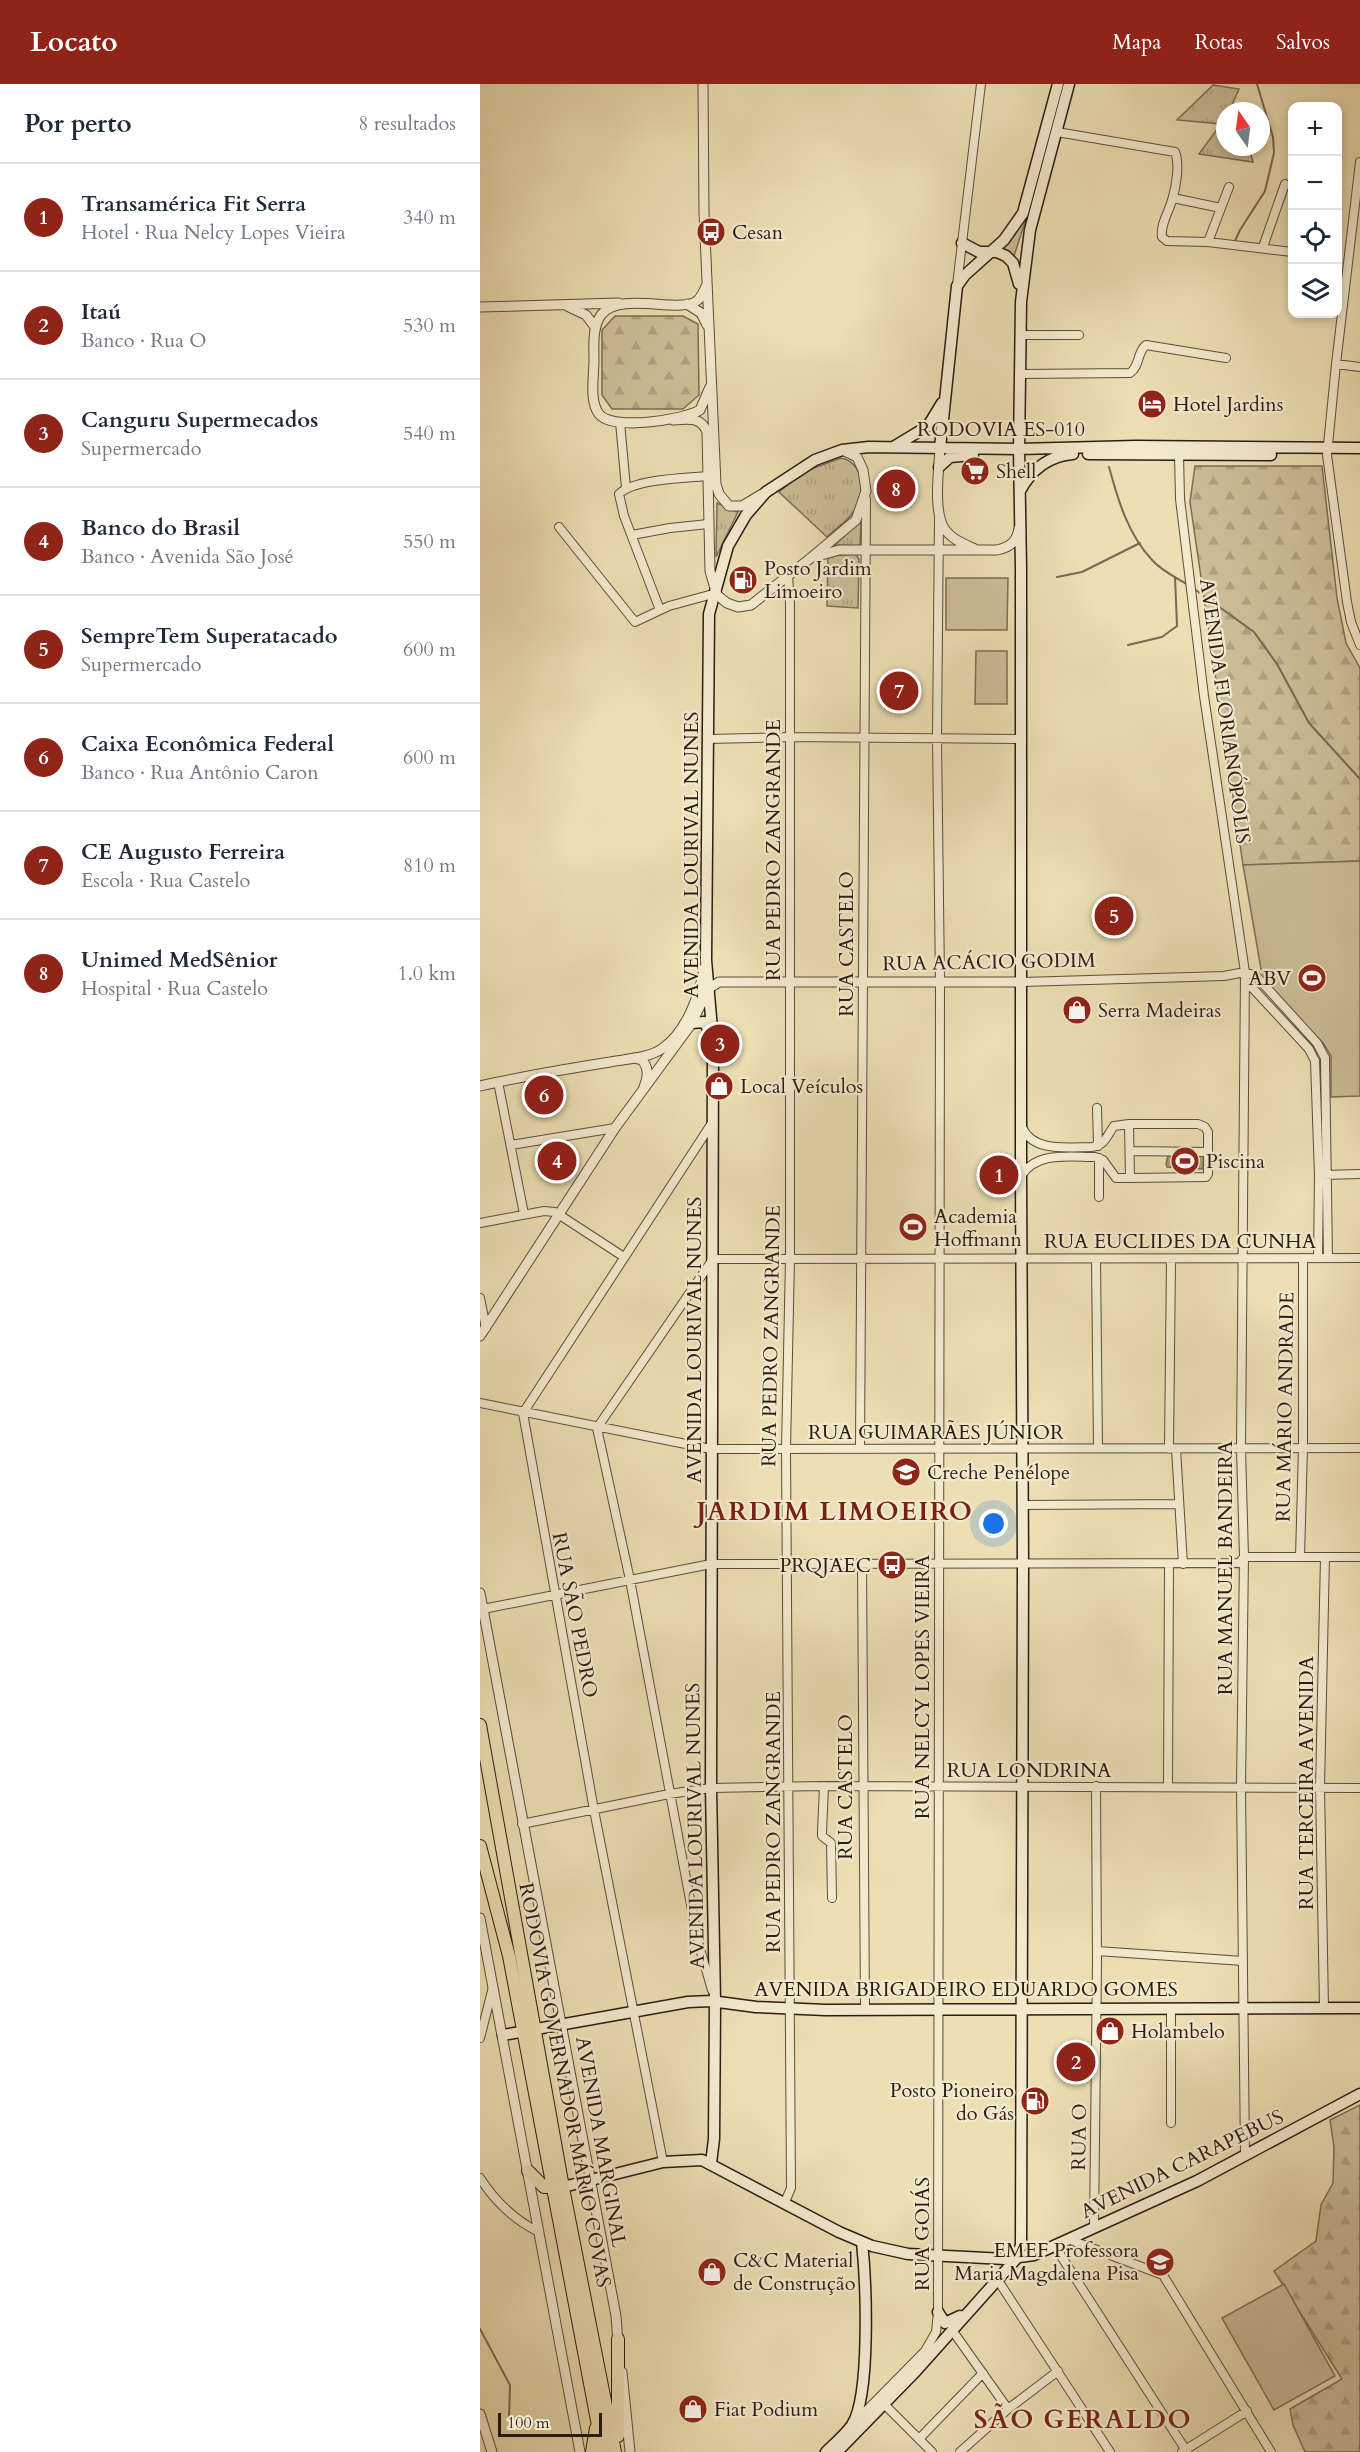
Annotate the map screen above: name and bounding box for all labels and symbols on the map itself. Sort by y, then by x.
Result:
north arrow [1216,102,1270,156]
bus stop icon: Cesan [695,216,727,248]
place label: Cesan [732,219,784,246]
hotel icon: Hotel Jardins [1136,388,1168,420]
place label: Hotel Jardins [1173,391,1283,418]
street label: RODOVIA ES-010 [917,416,1085,443]
supermarket icon: Shell [959,455,991,487]
place label: Shell [996,458,1036,485]
pin: 8 [876,466,916,512]
place label: Posto Jardim Limoeiro [764,555,872,605]
fuel station icon: Posto Jardim Limoeiro [727,564,759,596]
street label: AVENIDA FLORIANÓPOLIS [1193,577,1257,845]
pin: 7 [880,668,918,714]
street label: AVENIDA LOURIVAL NUNES [678,712,705,998]
street label: RUA PEDRO ZANGRANDE [760,719,787,981]
street label: RUA CASTELO [833,871,860,1017]
pin: 5 [1094,894,1134,938]
street label: RUA ACÁCIO GODIM [882,947,1096,977]
sports icon: ABV [1296,962,1328,994]
place label: ABV [1248,965,1291,992]
shop icon: Serra Madeiras [1061,994,1093,1026]
place label: Serra Madeiras [1098,997,1221,1024]
pin: 3 [700,1022,740,1066]
shop icon: Local Veículos [703,1070,735,1102]
pin: 6 [524,1072,564,1118]
place label: Local Veículos [740,1073,863,1100]
pin: 4 [538,1138,577,1184]
sports icon: Piscina [1169,1145,1201,1177]
place label: Piscina [1206,1148,1265,1175]
pin: 1 [980,1152,1018,1198]
street label: AVENIDA LOURIVAL NUNES [681,1197,708,1483]
place label: Academia Hoffmann [934,1203,1022,1253]
street label: RUA PEDRO ZANGRANDE [755,1205,787,1467]
sports icon: Academia Hoffmann [897,1211,929,1243]
street label: RUA EUCLIDES DA CUNHA [1044,1228,1317,1255]
street label: RUA MÁRIO ANDRADE [1269,1292,1301,1522]
street label: RUA GUIMARÃES JÚNIOR [808,1419,1064,1446]
street label: RUA MANUEL BANDEIRA [1212,1440,1239,1695]
school or university icon: Creche Penélope [890,1456,922,1488]
place label: Creche Penélope [927,1459,1070,1486]
district label: JARDIM LIMOEIRO [693,1494,973,1529]
your location [979,1509,1008,1538]
street label: RUA SÃO PEDRO [546,1530,604,1700]
bus stop icon: PRQJAEC [876,1549,908,1581]
place label: PRQJAEC [779,1552,871,1579]
street label: RUA NELCY LOPES VIEIRA [909,1554,936,1819]
street label: RUA TERCEIRA AVENIDA [1293,1655,1320,1910]
street label: AVENIDA LOURIVAL NUNES [679,1682,711,1970]
street label: RUA PEDRO ZANGRANDE [760,1691,787,1953]
street label: RUA CASTELO [832,1714,859,1860]
street label: RUA LONDRINA [947,1757,1112,1784]
street label: RODOVIA GOVERNADOR MÁRIO COVAS [512,1880,618,2290]
street label: AVENIDA BRIGADEIRO EDUARDO GOMES [754,1976,1178,2003]
shop icon: Holambelo [1094,2015,1126,2047]
place label: Holambelo [1131,2018,1225,2045]
street label: AVENIDA MARGINAL [569,2034,633,2251]
pin: 2 [1056,2040,1096,2084]
place label: Posto Pioneiro do Gás [890,2077,1014,2127]
fuel station icon: Posto Pioneiro do Gás [1019,2085,1051,2117]
street label: RUA O [1065,2103,1093,2171]
street label: AVENIDA CARAPEBUS [1076,2103,1288,2225]
street label: RUA GOIÁS [909,2177,936,2291]
place label: EMEF Professora Maria Magdalena Pisa [954,2237,1139,2287]
school or university icon: EMEF Professora Maria Magdalena Pisa [1144,2246,1176,2278]
place label: C&C Material de Construção [733,2247,856,2297]
shop icon: C&C Material de Construção [696,2256,728,2288]
shop icon: Fiat Podium [677,2393,709,2425]
place label: Fiat Podium [714,2396,818,2423]
district label: SÃO GERALDO [974,2402,1192,2437]
scale bar [498,2410,602,2438]

